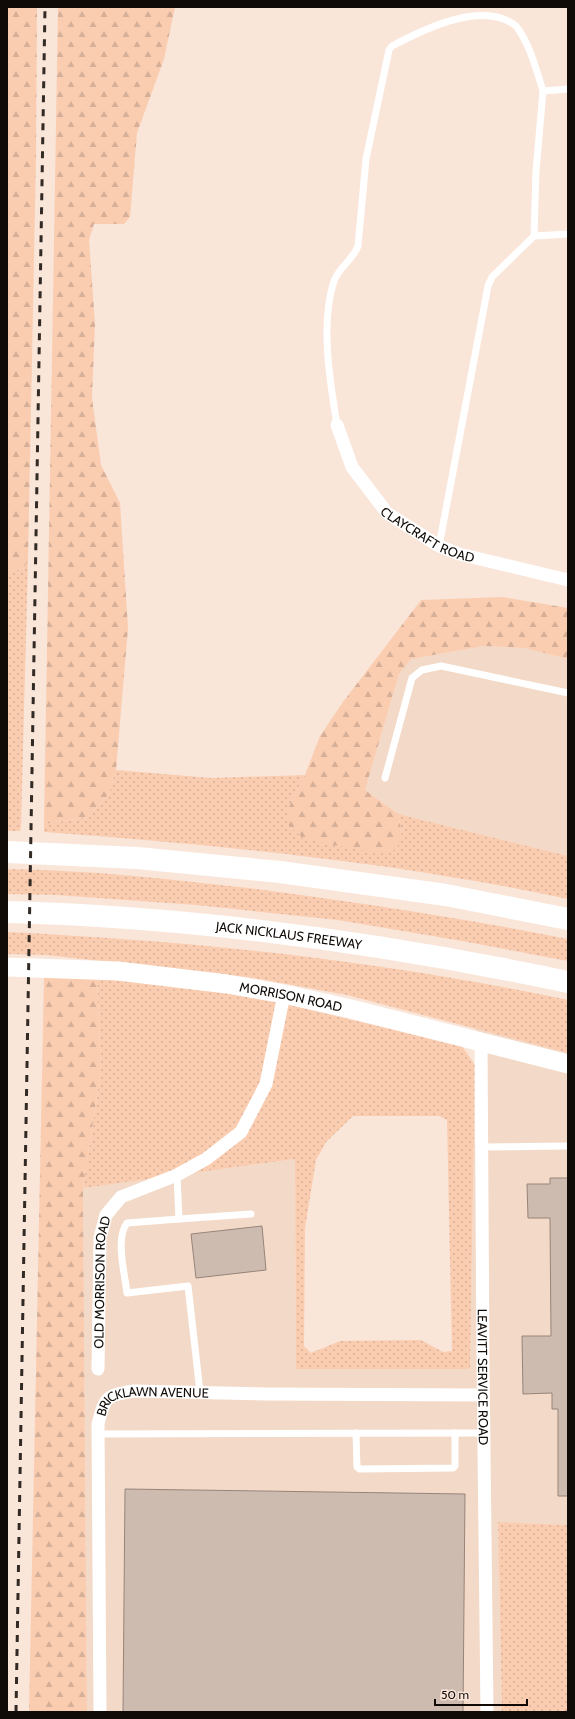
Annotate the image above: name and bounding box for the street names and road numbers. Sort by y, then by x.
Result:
street label: CLAYCRAFT ROAD [377,504,476,565]
street label: JACK NICKLAUS FREEWAY [214,918,364,952]
street label: MORRISON ROAD [238,978,344,1015]
street label: OLD MORRISON ROAD [90,1214,113,1349]
street label: LEAVITT SERVICE ROAD [475,1309,492,1445]
street label: BRICKLAWN AVENUE [93,1383,209,1418]

